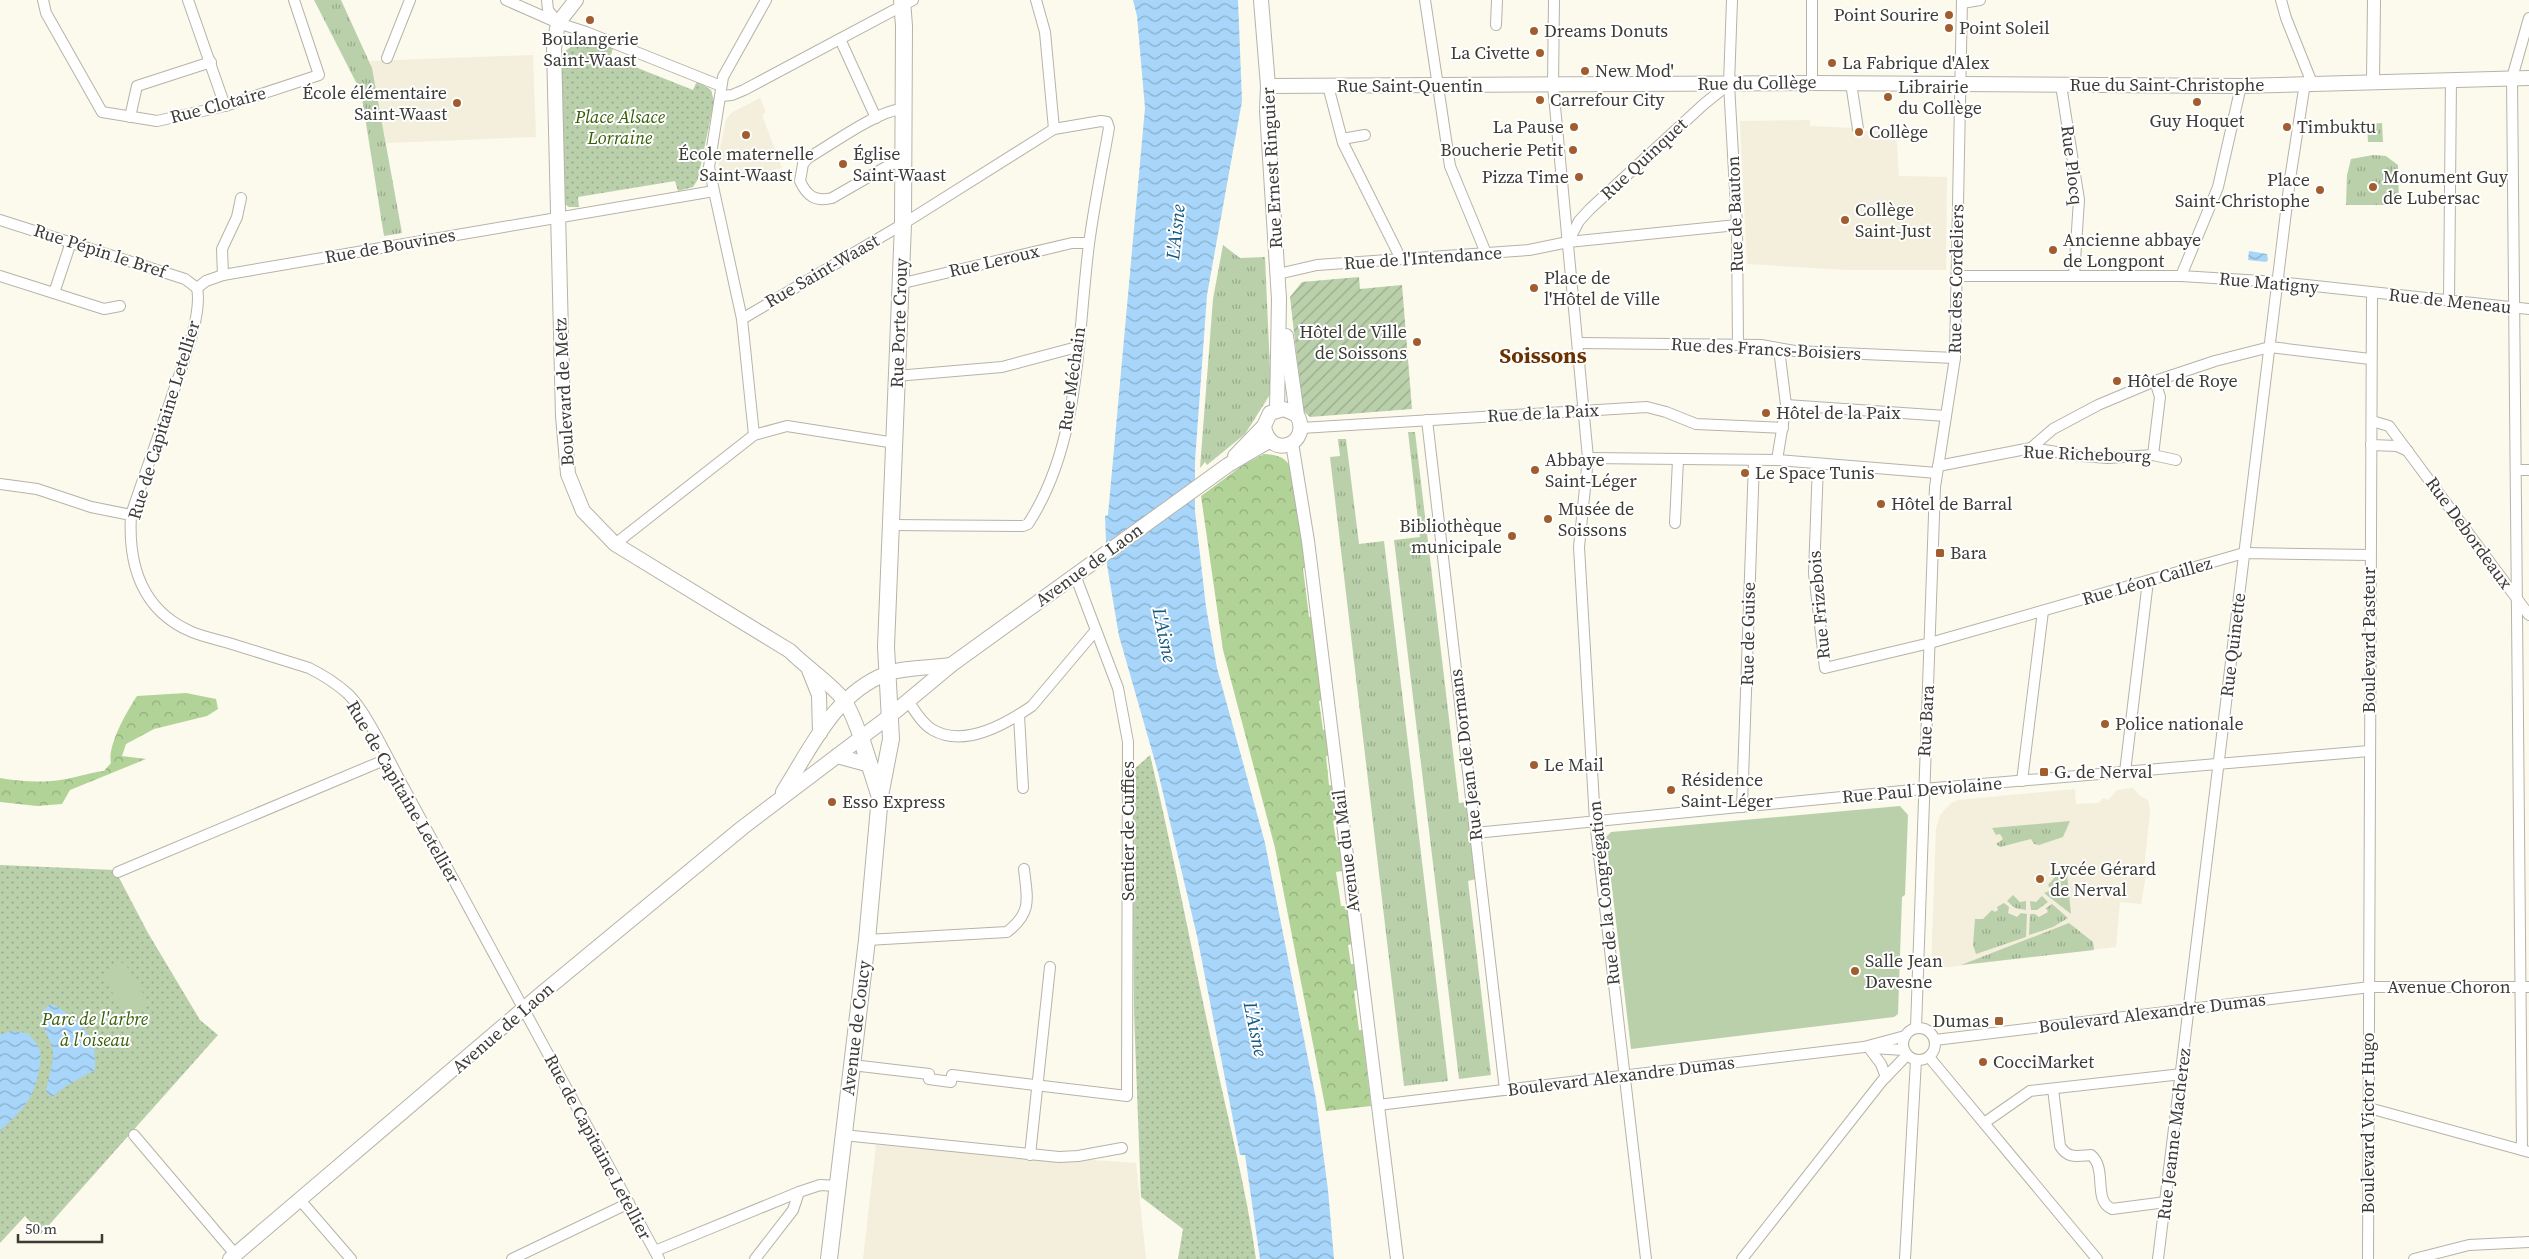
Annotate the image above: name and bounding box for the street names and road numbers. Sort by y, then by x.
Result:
street label: Rue du Collège [1697,69,1817,96]
street label: Rue du Saint-Christophe [2070,72,2264,97]
street label: Rue Saint-Quentin [1337,73,1483,98]
street label: Rue Clotaire [167,80,269,129]
street label: Rue Ernest Ringuier [1255,86,1288,249]
street label: Rue Quinquet [1595,112,1693,205]
street label: Rue Plocq [2055,124,2090,207]
street label: Rue de Bauton [1720,155,1749,273]
street label: Rue des Cordeliers [1942,204,1969,354]
street label: Rue Pépin le Bref [31,217,171,284]
street label: Rue de Bouvines [323,222,457,269]
street label: Rue Saint-Waast [760,228,884,313]
street label: Rue Leroux [946,238,1042,283]
street label: Rue de l'Intendance [1343,240,1503,275]
street label: Rue Porte Crouy [884,257,913,389]
street label: Rue Matigny [2218,266,2321,299]
street label: Rue de Meneau [2387,282,2513,319]
street label: Rue de Capitaine Letellier [121,317,206,523]
street label: Boulevard de Metz [547,317,580,467]
street label: Rue Méchain [1052,325,1091,433]
street label: Rue des Francs-Boisiers [1670,331,1862,366]
street label: Rue de la Paix [1486,397,1600,428]
street label: Rue Richebourg [2023,439,2151,468]
street label: Rue Debordeaux [2420,472,2519,594]
street label: Avenue de Laon [1030,517,1148,612]
street label: Rue Frizebois [1801,550,1836,660]
street label: Rue Léon Caillez [2079,550,2215,611]
street label: Boulevard Pasteur [2356,566,2381,713]
street label: Rue de Guise [1734,582,1761,686]
street label: Rue Quinette [2214,591,2251,699]
street label: Rue Jean de Dormans [1443,668,1488,842]
street label: Rue Bara [1911,683,1940,758]
street label: Rue de Capitaine Letellier [341,696,466,888]
street label: Sentier de Cuffies [1115,761,1140,901]
street label: Rue Paul Deviolaine [1841,770,2003,809]
street label: Avenue du Mail [1326,788,1365,914]
street label: Rue de la Congrégation [1581,799,1626,987]
street label: Avenue de Coucy [835,958,876,1097]
street label: Avenue Choron [2387,974,2511,999]
street label: Avenue de Laon [446,976,559,1079]
street label: Boulevard Alexandre Dumas [2037,986,2267,1039]
street label: Boulevard Victor Hugo [2355,1032,2380,1214]
street label: Rue Jeanne Macherez [2151,1046,2196,1221]
street label: Rue de Capitaine Letellier [539,1049,658,1244]
street label: Boulevard Alexandre Dumas [1506,1049,1736,1102]

